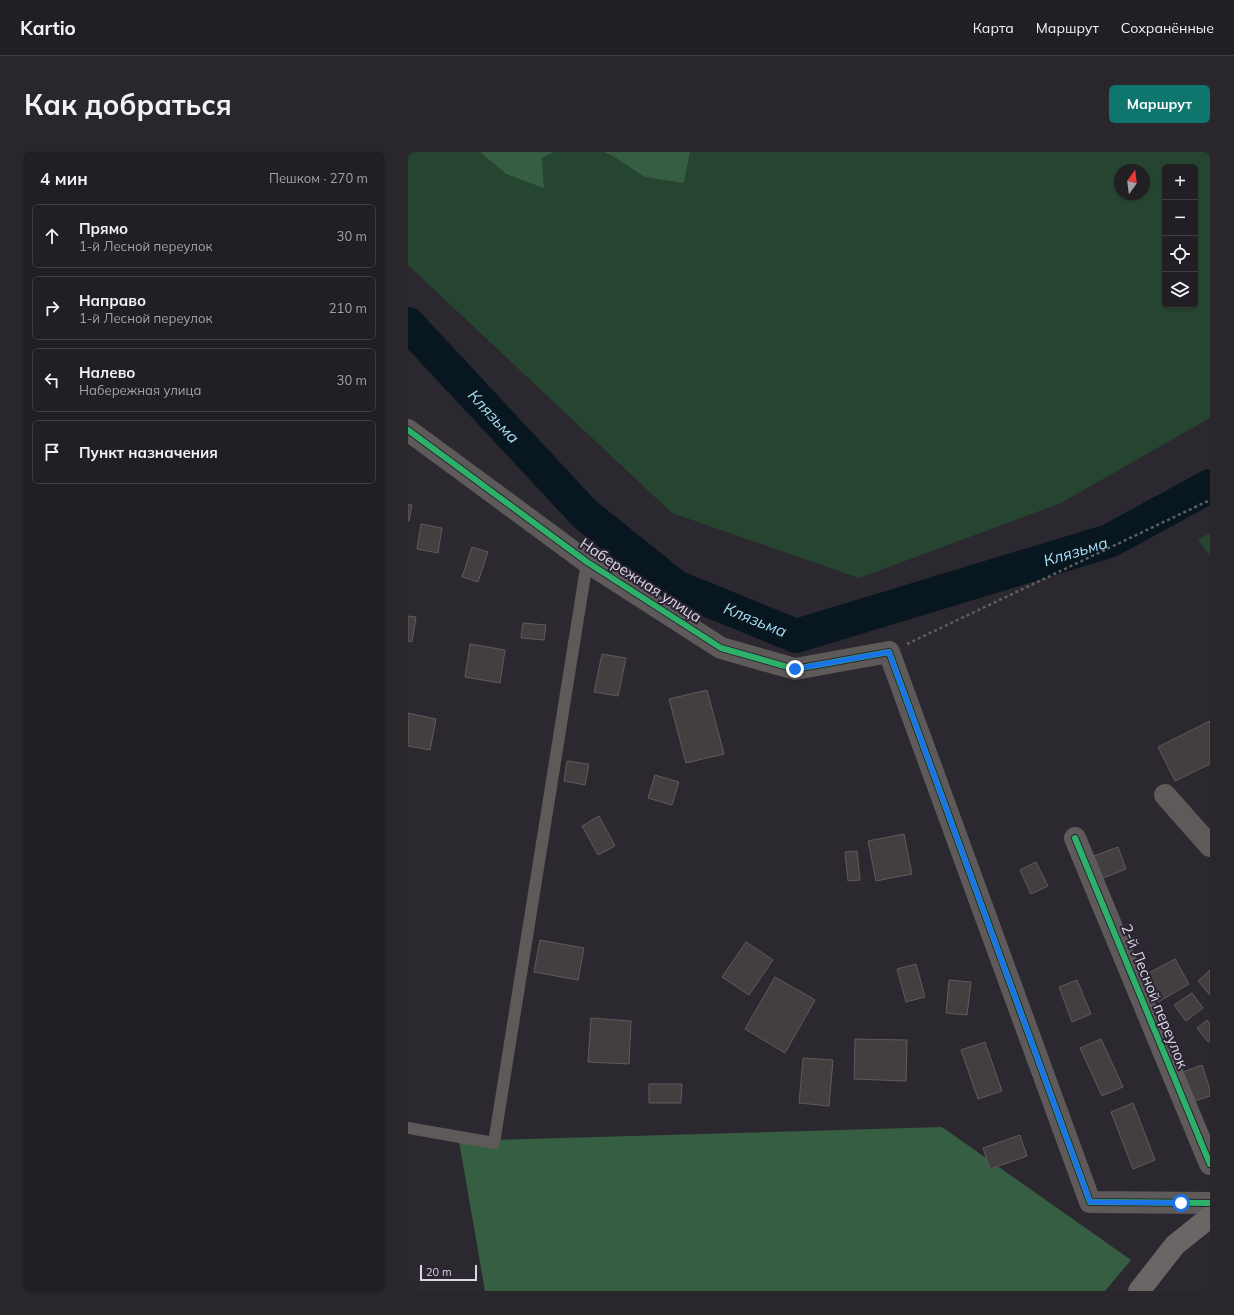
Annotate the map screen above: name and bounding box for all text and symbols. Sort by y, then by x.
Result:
text: Kartio [20,16,76,40]
text: Карта [973,19,1014,37]
text: Маршрут [1036,19,1099,37]
text: Сохранённые [1121,19,1214,37]
button: Маршрут [1109,85,1210,123]
text: Как добраться [24,87,232,122]
north arrow [1114,164,1150,200]
map controls [1162,164,1198,308]
button: + [1162,164,1198,200]
text: 4 мин [40,168,88,189]
text: Пешком · 270 m [269,170,368,186]
button: − [1162,200,1198,236]
text: Прямо [79,219,128,238]
icon: ahead [41,225,63,247]
text: 30 m [337,228,367,244]
button: locate [1162,236,1198,272]
text: 1-й Лесной переулок [79,238,212,254]
button: layers [1162,272,1198,308]
text: Направо [79,291,146,310]
icon: right [41,297,63,319]
text: 210 m [329,300,367,316]
text: 1-й Лесной переулок [79,310,212,326]
text: Налево [79,363,135,382]
icon: left [41,369,63,391]
text: 30 m [337,372,367,388]
text: Набережная улица [79,382,201,398]
water label: Клязьма [464,385,524,447]
icon: arrive [41,441,63,463]
text: Пункт назначения [79,443,218,462]
water label: Клязьма [1041,532,1110,570]
street label: Набережная улица [577,534,705,626]
water label: Клязьма [721,598,790,641]
route end [786,660,804,678]
street label: 2-й Лесной переулок [1117,921,1193,1072]
route start [1172,1194,1190,1212]
scale bar [420,1263,477,1282]
text: 20 m [426,1265,452,1279]

